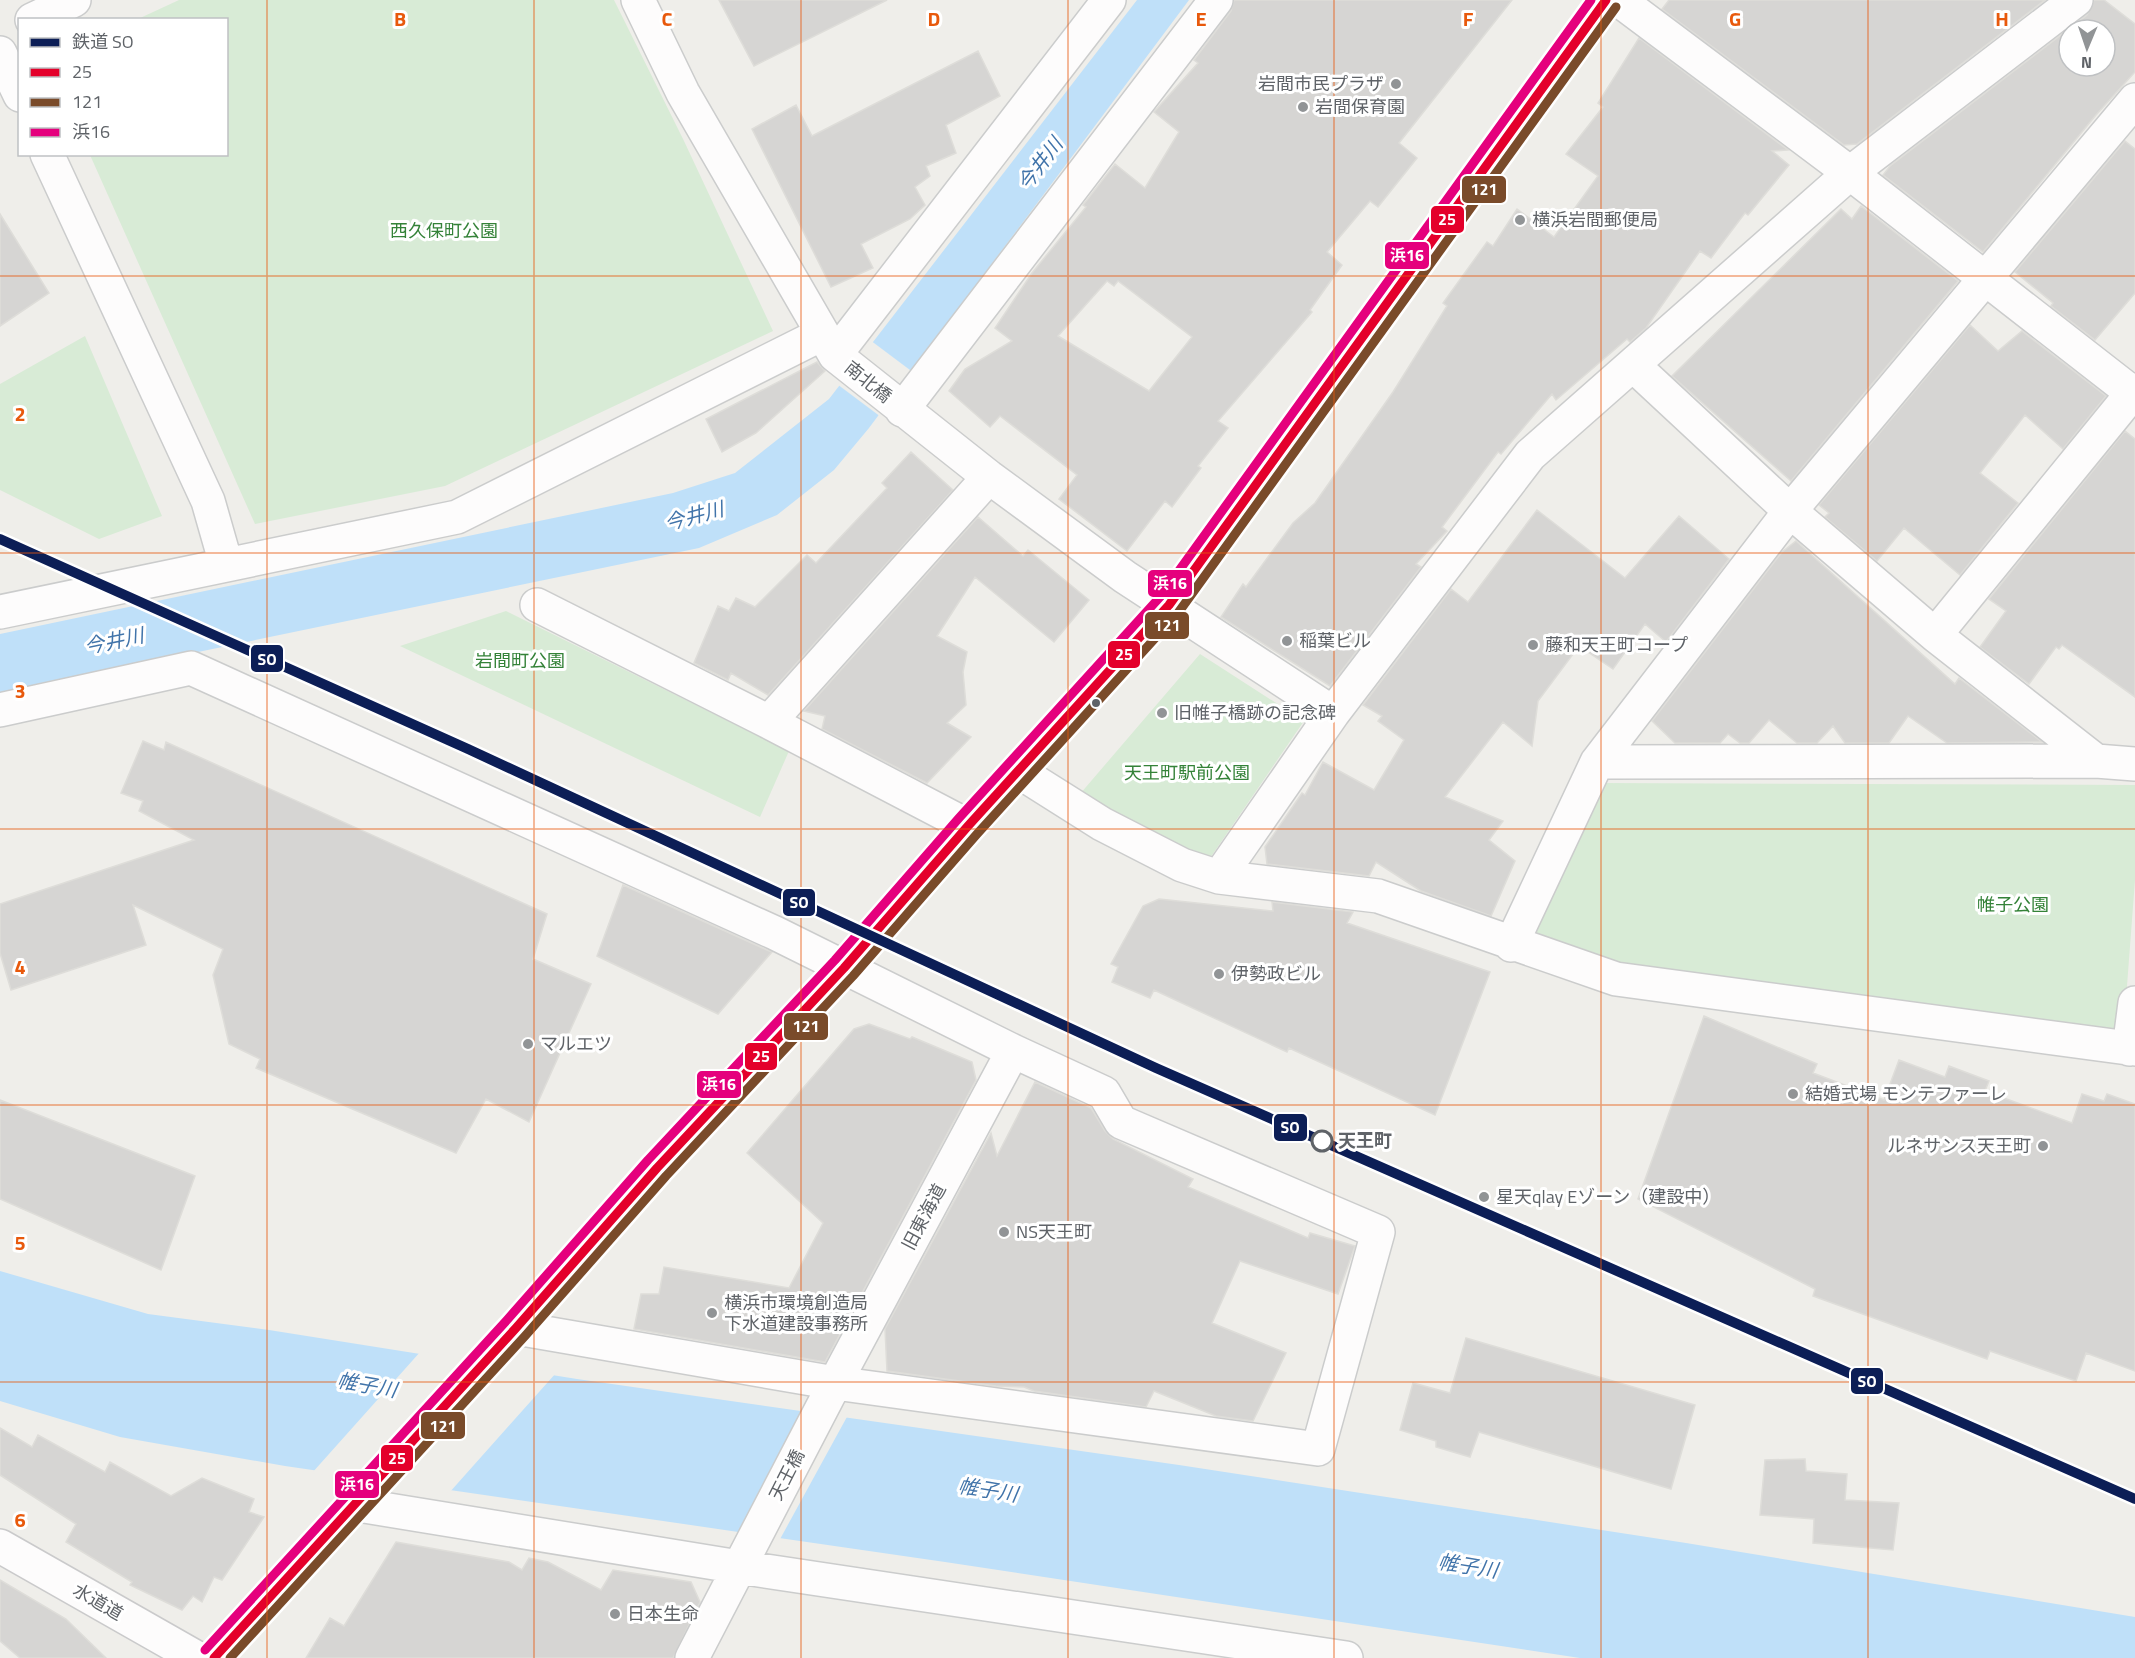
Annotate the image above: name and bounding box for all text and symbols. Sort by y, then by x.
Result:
text: B [394,3,406,34]
text: C [662,3,673,34]
text: D [928,3,940,34]
text: E [1195,3,1207,34]
text: F [1463,3,1474,34]
text: G [1729,3,1741,34]
text: H [1995,3,2009,34]
legend [18,18,228,156]
north arrow [2057,18,2117,78]
text: 鉄道 SO [72,28,134,55]
text: N [2081,51,2092,75]
text: 25 [72,58,92,85]
place label: 岩間市民プラザ [1258,70,1384,97]
marker: 岩間市民プラザ [1389,77,1403,91]
text: 121 [72,88,102,115]
place label: 岩間保育園 [1315,93,1405,120]
marker: 岩間保育園 [1296,100,1310,114]
text: 浜16 [72,118,110,145]
water label: 今井川 [1009,129,1071,197]
line badge: 121 [1461,175,1507,204]
text: 121 [1471,177,1497,201]
line badge: 25 [1430,205,1465,234]
place label: 横浜岩間郵便局 [1532,206,1658,233]
text: 25 [1438,207,1456,231]
marker: 横浜岩間郵便局 [1513,213,1527,227]
park label: 西久保町公園 [390,217,498,244]
line badge: 浜16 [1384,241,1430,270]
text: 浜16 [1390,243,1424,267]
street label: 南北橋 [839,354,898,409]
text: 2 [14,398,26,429]
water label: 今井川 [661,492,729,538]
line badge: 浜16 [1147,569,1193,598]
text: 浜16 [1153,571,1187,595]
line badge: 121 [1144,611,1190,640]
text: 121 [1154,613,1180,637]
water label: 今井川 [81,619,148,662]
place label: 稲葉ビル [1299,627,1371,654]
place label: 藤和天王町コープ [1545,631,1688,658]
marker: 稲葉ビル [1280,634,1294,648]
marker: 藤和天王町コープ [1526,638,1540,652]
line badge: 25 [1107,640,1141,669]
text: 25 [1115,642,1133,666]
line badge: SO [250,644,284,673]
text: SO [257,647,277,671]
park label: 岩間町公園 [475,647,565,674]
text: 3 [14,675,26,706]
unlabelled marker [1090,697,1102,709]
place label: 旧帷子橋跡の記念碑 [1174,699,1336,726]
marker: 旧帷子橋跡の記念碑 [1155,706,1169,720]
park label: 天王町駅前公園 [1124,759,1250,786]
line badge: SO [782,888,816,917]
text: SO [789,890,809,914]
park label: 帷子公園 [1977,891,2049,918]
text: 4 [14,951,26,982]
place label: 伊勢政ビル [1231,960,1321,987]
marker: 伊勢政ビル [1212,967,1226,981]
line badge: 121 [783,1012,829,1041]
text: 121 [793,1014,819,1038]
place label: マルエツ [540,1030,612,1057]
marker: マルエツ [521,1037,535,1051]
line badge: 25 [744,1042,778,1071]
text: 25 [752,1044,770,1068]
line badge: 浜16 [696,1070,742,1099]
text: 浜16 [702,1072,736,1096]
place label: 結婚式場 モンテファーレ [1805,1080,2007,1107]
marker: 結婚式場 モンテファーレ [1786,1087,1800,1101]
line badge: SO [1273,1113,1308,1142]
text: SO [1280,1115,1300,1139]
place label: 天王町 [1338,1127,1392,1154]
marker: 天王町 [1311,1130,1333,1152]
place label: ルネサンス天王町 [1887,1132,2031,1159]
marker: ルネサンス天王町 [2036,1139,2050,1153]
street label: 旧東海道 [895,1179,952,1255]
place label: 星天qlay Eゾーン（建設中） [1496,1183,1720,1210]
marker: 星天qlay Eゾーン（建設中） [1477,1190,1491,1204]
place label: NS天王町 [1016,1218,1092,1245]
marker: NS天王町 [997,1225,1011,1239]
text: 5 [14,1227,26,1258]
place label: 横浜市環境創造局 下水道建設事務所 [724,1289,868,1337]
marker: 横浜市環境創造局 下水道建設事務所 [705,1306,719,1320]
water label: 帷子川 [335,1364,401,1405]
line badge: SO [1850,1367,1884,1395]
text: SO [1857,1369,1877,1393]
line badge: 121 [420,1411,466,1440]
text: 121 [430,1414,456,1438]
line badge: 25 [380,1444,414,1472]
street label: 天王橋 [762,1445,811,1505]
text: 25 [388,1446,406,1470]
line badge: 浜16 [334,1470,380,1499]
water label: 帷子川 [956,1470,1022,1510]
text: 浜16 [340,1472,374,1496]
text: 6 [14,1504,26,1535]
water label: 帷子川 [1436,1546,1502,1586]
street label: 水道道 [68,1576,128,1627]
place label: 日本生命 [627,1600,699,1627]
marker: 日本生命 [608,1607,622,1621]

